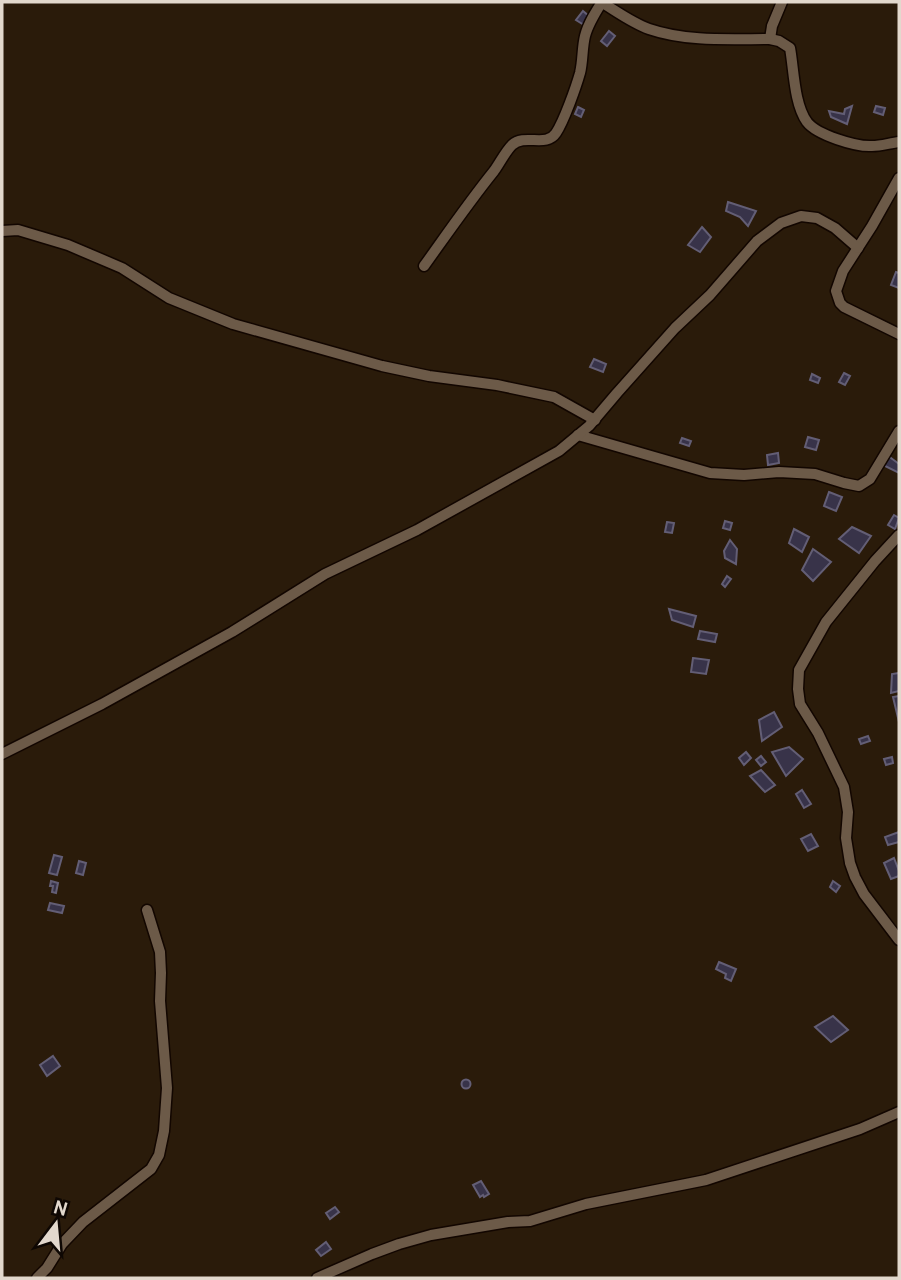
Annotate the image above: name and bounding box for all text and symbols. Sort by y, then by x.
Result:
north arrow [21,1189,91,1259]
text: N [50,1196,70,1223]

